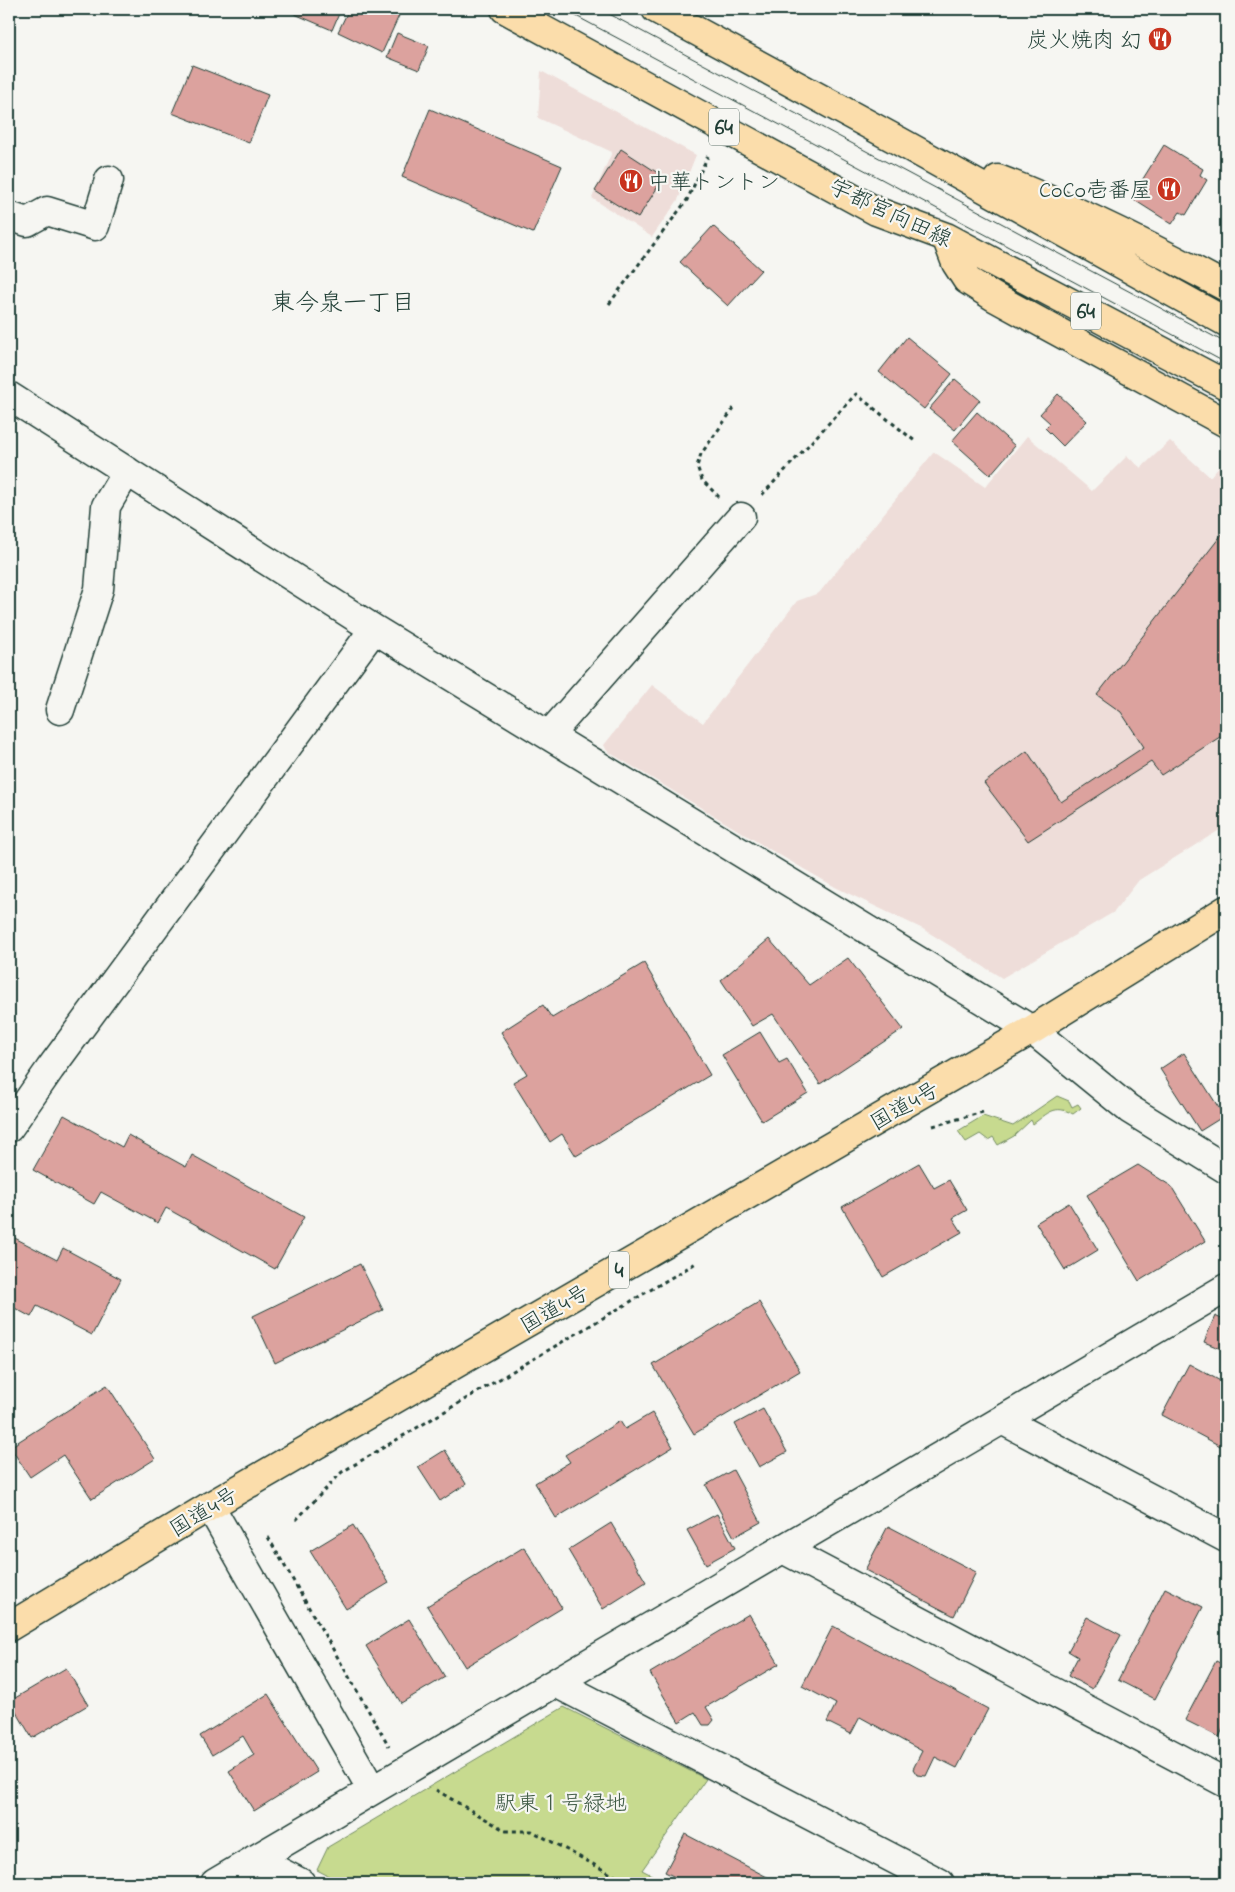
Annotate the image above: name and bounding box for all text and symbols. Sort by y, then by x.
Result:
place label: 炭火焼肉 幻 [1026,26,1142,58]
restaurant icon: 炭火焼肉 幻 [1147,26,1173,52]
road number: 64 [709,108,739,146]
restaurant icon: 中華トントン [618,168,644,194]
place label: 中華トントン [648,168,780,200]
street label: 宇都宮向田線 [823,172,956,257]
place label: CoCo壱番屋 [1039,176,1152,208]
restaurant icon: CoCo壱番屋 [1156,176,1182,202]
district label: 東今泉一丁目 [271,287,415,322]
road number: 64 [1071,292,1101,330]
street label: 国道4号 [865,1075,946,1140]
road number: 4 [609,1252,629,1288]
street label: 国道4号 [515,1278,596,1343]
street label: 国道4号 [164,1481,245,1547]
park label: 駅東１号緑地 [495,1789,627,1821]

